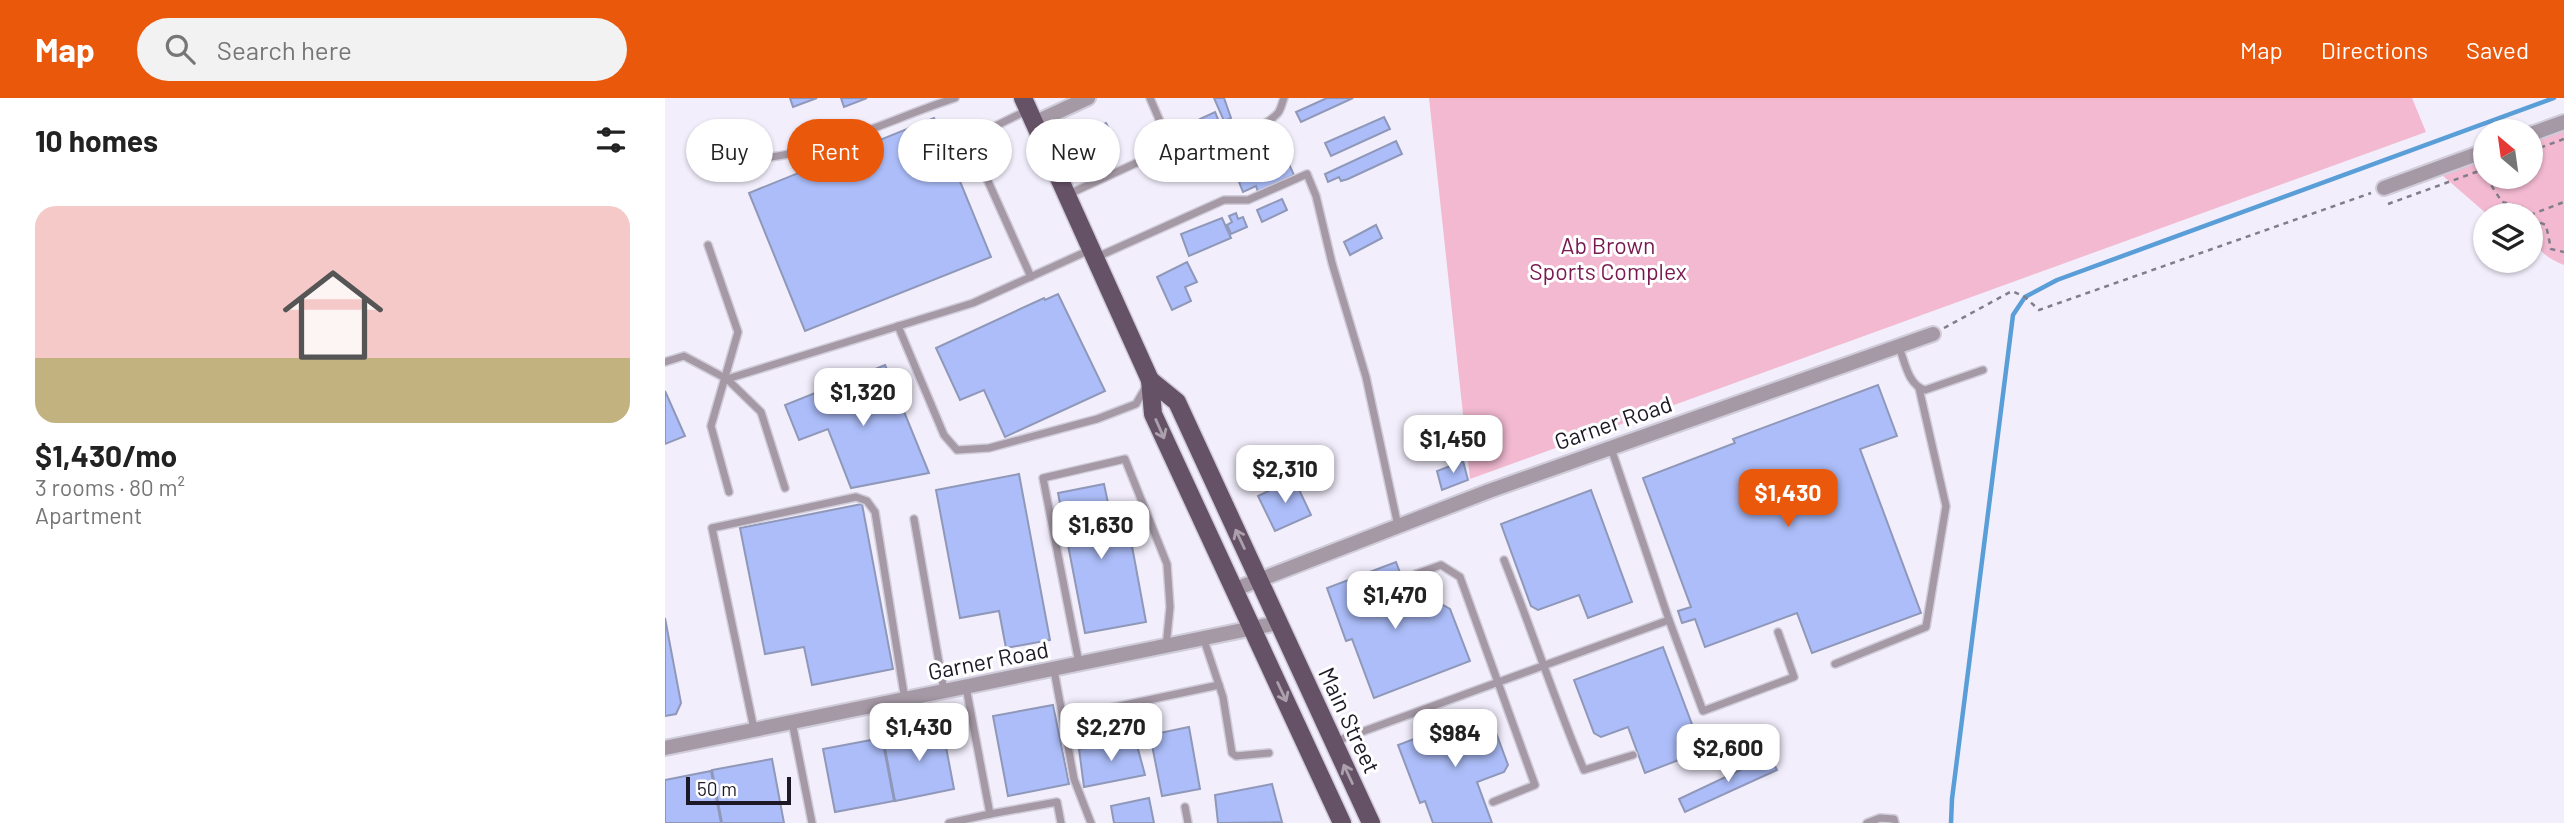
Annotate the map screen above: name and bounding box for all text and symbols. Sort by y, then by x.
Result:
search box [137,18,627,81]
text: Map [35,29,95,69]
icon: search [161,30,199,68]
text: Search here [217,34,352,65]
text: Map [2240,35,2283,64]
text: Directions [2321,35,2428,64]
text: Saved [2466,35,2529,64]
chip: Buy [686,119,773,182]
chip: Rent [787,119,884,182]
chip: Filters [898,119,1012,182]
chip: New [1026,119,1120,182]
chip: Apartment [1134,119,1294,182]
north arrow [2473,119,2543,189]
map controls [2473,119,2543,273]
icon: filters [592,121,630,159]
text: 10 homes [35,122,158,158]
button: layers [2473,203,2543,273]
park label: Ab Brown Sports Complex [1529,231,1687,285]
icon: home [270,252,396,378]
pin: $1,320 [806,368,920,428]
text: $1,320 [830,377,896,405]
street label: Garner Road [1551,389,1675,455]
pin: $1,450 [1396,416,1510,475]
one-way arrow [1154,418,1167,439]
text: $1,450 [1420,424,1486,452]
text: $1,430/mo [35,437,177,473]
pin: $2,310 [1228,446,1342,505]
text: $2,310 [1252,454,1318,482]
pin: $1,430 [1731,470,1845,529]
text: 3 rooms · 80 m² [35,473,185,501]
text: $1,430 [1755,478,1821,506]
text: Apartment [35,501,142,529]
pin: $1,630 [1044,502,1158,561]
text: $1,630 [1068,510,1134,538]
one-way arrow [1233,528,1246,550]
pin: $1,470 [1338,572,1452,631]
text: $1,470 [1363,580,1427,608]
street label: Garner Road [925,635,1051,685]
street label: Main Street [1313,662,1387,778]
one-way arrow [1275,681,1289,702]
pin: $1,430 [862,704,976,763]
pin: $2,270 [1054,704,1168,763]
pin: $984 [1414,710,1496,769]
text: $1,430 [886,712,952,740]
text: $2,270 [1076,712,1146,740]
text: $984 [1429,718,1481,746]
pin: $2,600 [1671,724,1785,784]
text: $2,600 [1693,733,1763,761]
one-way arrow [1341,764,1354,785]
scale bar [686,774,791,806]
text: 50 m [697,777,737,800]

